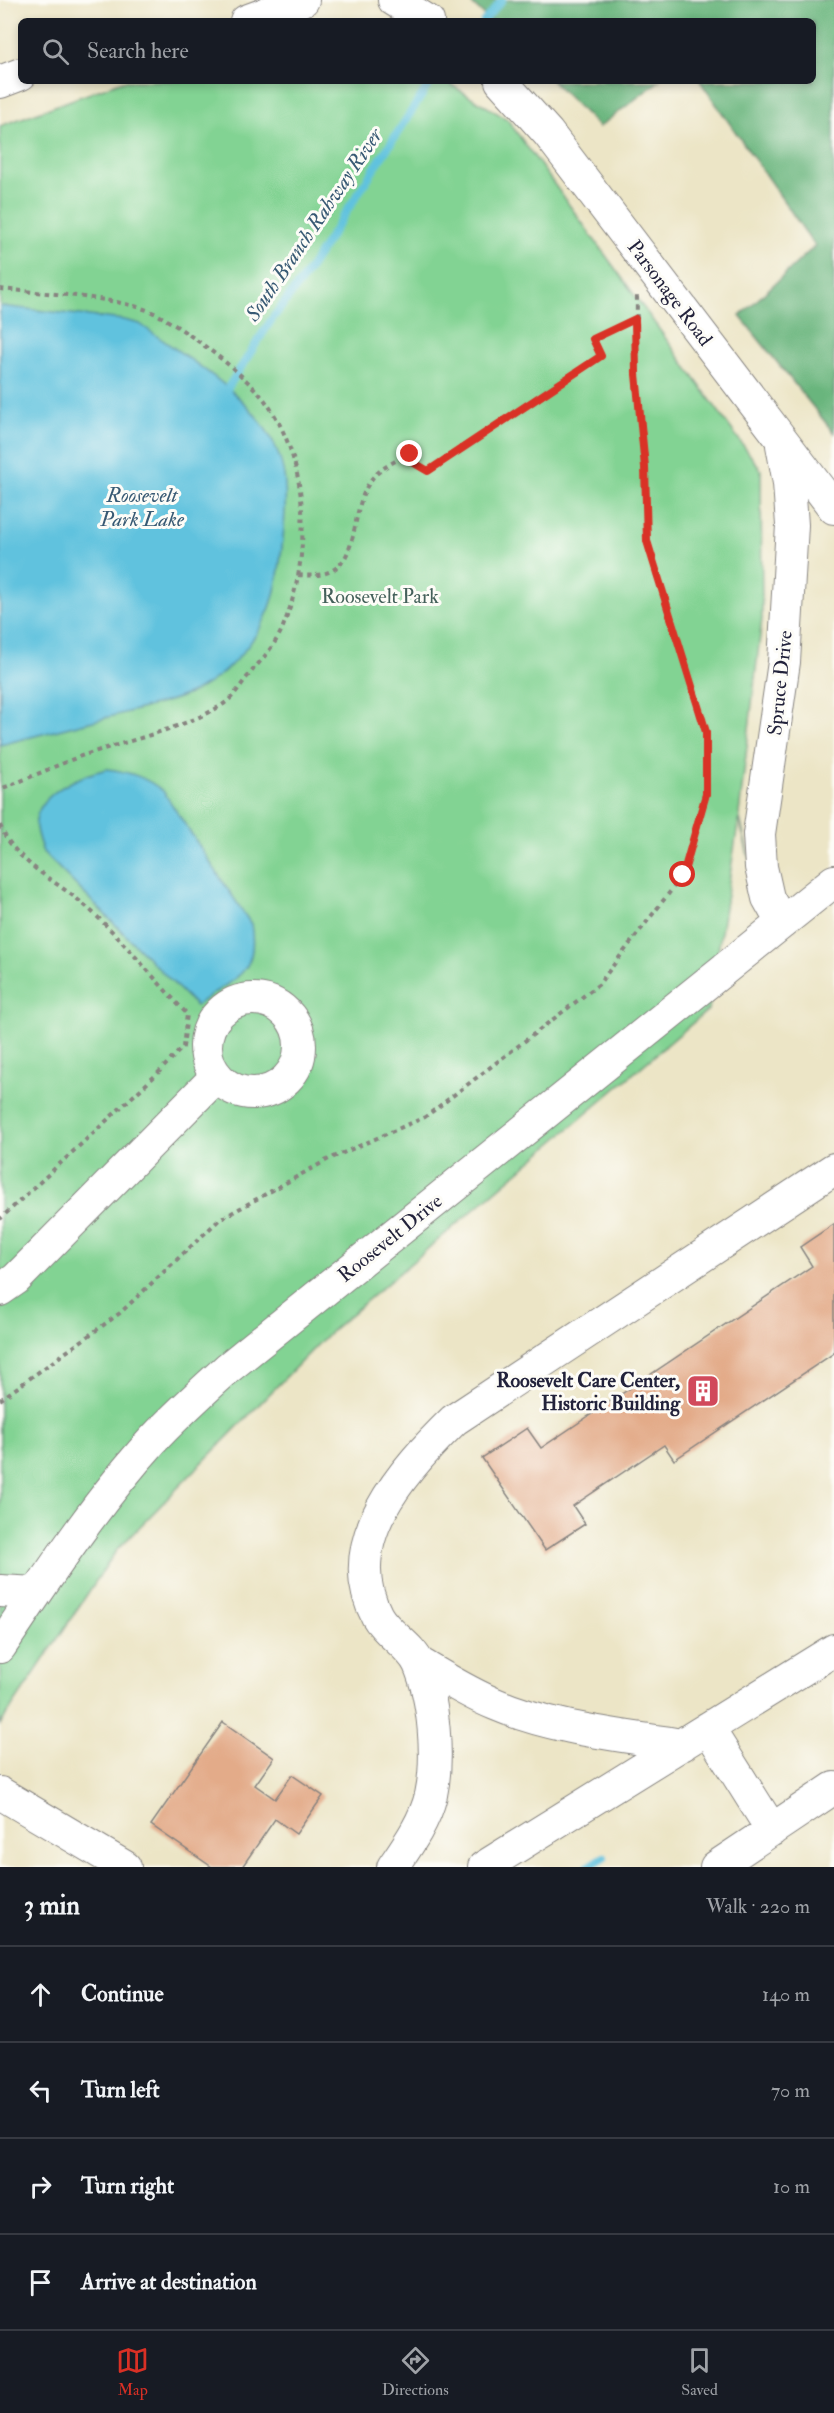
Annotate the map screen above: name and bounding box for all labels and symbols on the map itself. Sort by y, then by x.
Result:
water label: South Branch Rahway River [239,122,389,327]
street label: Parsonage Road [622,235,718,351]
route end [396,440,422,466]
water label: Roosevelt Park Lake [99,482,185,533]
park label: Roosevelt Park [321,584,439,609]
street label: Spruce Drive [762,629,799,737]
route start [669,861,695,887]
street label: Roosevelt Drive [333,1188,447,1288]
place label: Roosevelt Care Center, Historic Building [496,1368,681,1417]
building icon: Roosevelt Care Center, Historic Building [685,1373,721,1409]

